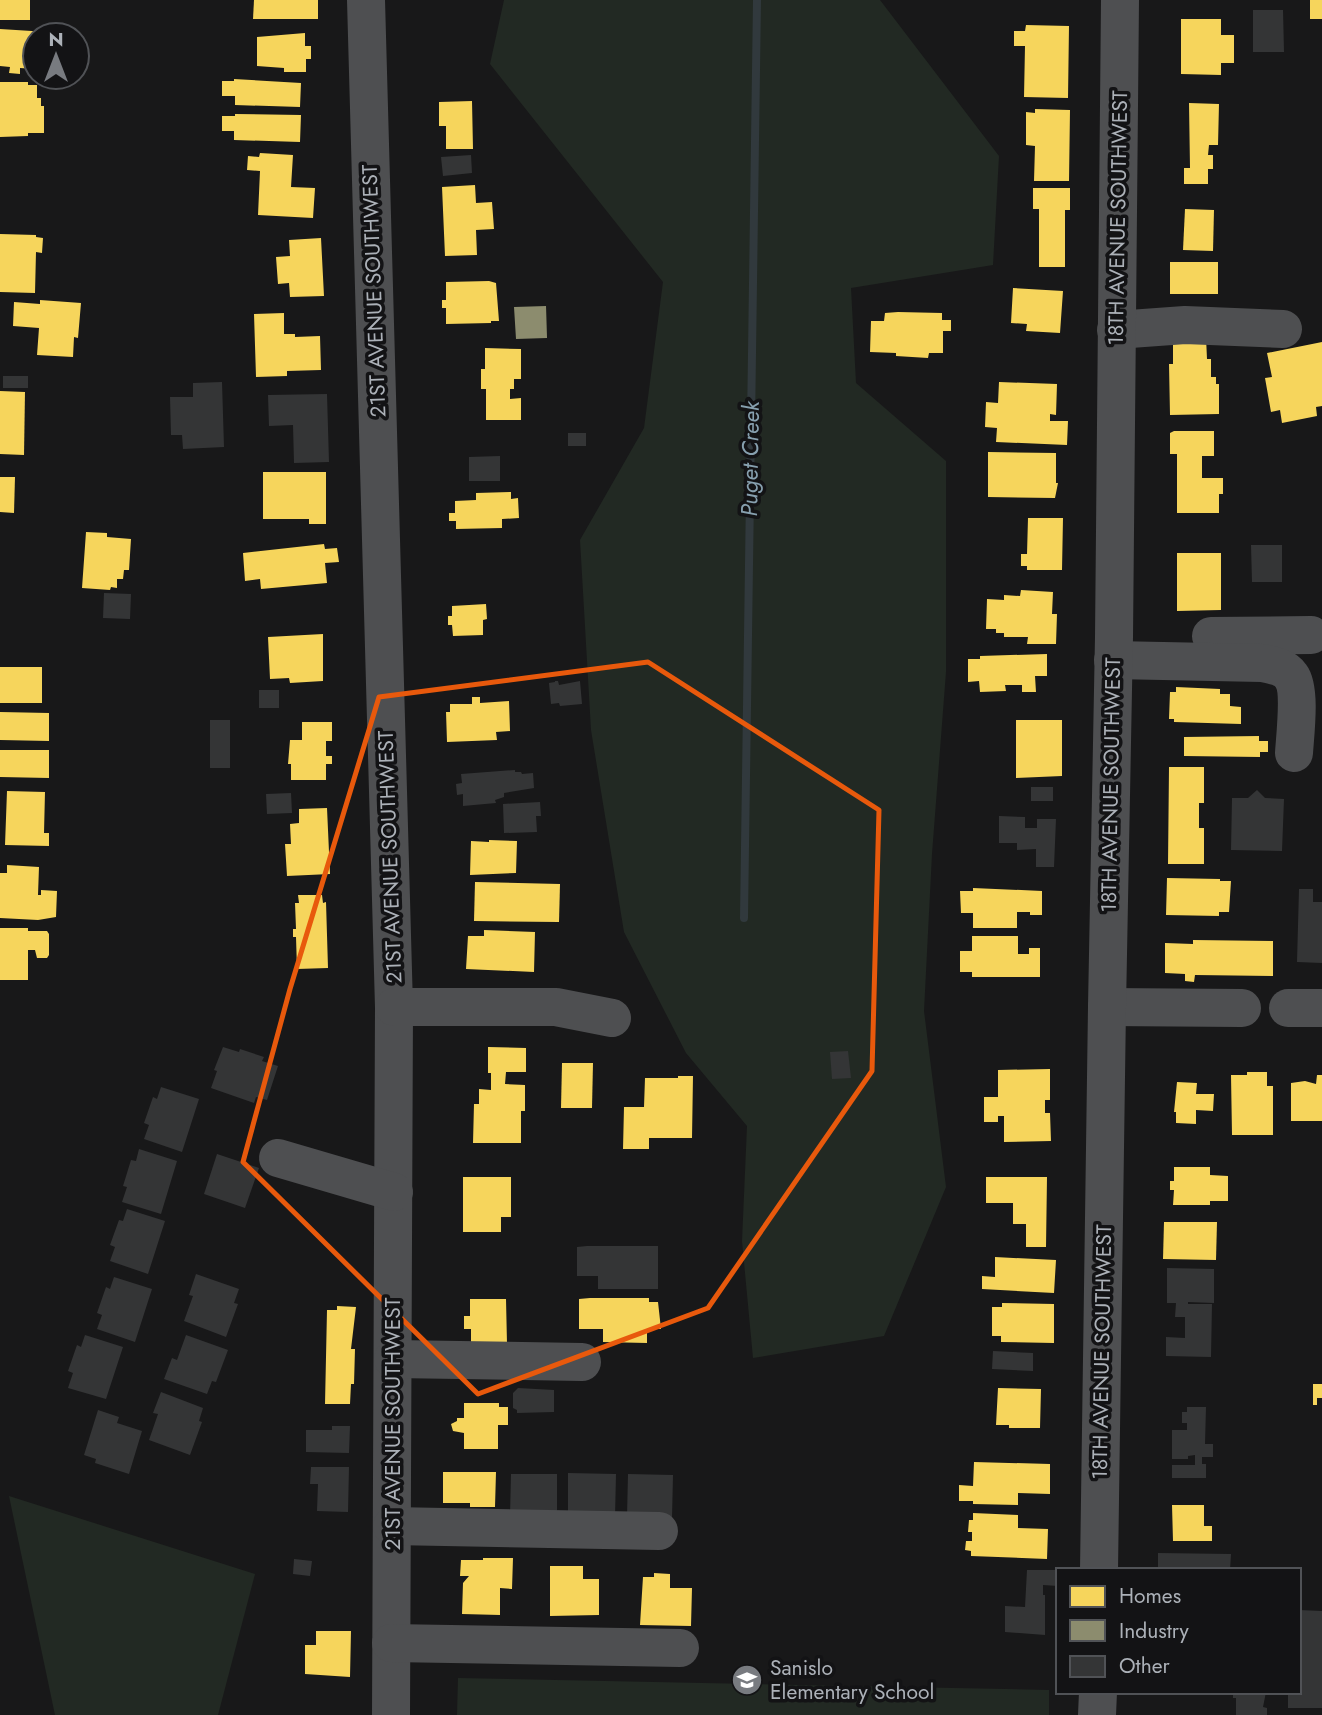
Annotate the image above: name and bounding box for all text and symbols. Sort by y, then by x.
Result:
north arrow [21,21,91,91]
text: N [48,26,64,53]
street label: 18TH AVENUE SOUTHWEST [1101,90,1135,346]
street label: 21ST AVENUE SOUTHWEST [355,164,393,418]
water label: Puget Creek [732,400,768,517]
street label: 18TH AVENUE SOUTHWEST [1094,657,1128,913]
street label: 21ST AVENUE SOUTHWEST [371,730,409,984]
street label: 18TH AVENUE SOUTHWEST [1085,1224,1119,1480]
street label: 21ST AVENUE SOUTHWEST [378,1297,408,1551]
legend [1056,1568,1301,1694]
text: Homes [1119,1581,1181,1611]
text: Industry [1119,1616,1190,1646]
text: Other [1119,1651,1170,1681]
place label: Sanislo Elementary School [770,1653,934,1707]
school or university icon: Sanislo Elementary School [730,1663,764,1697]

